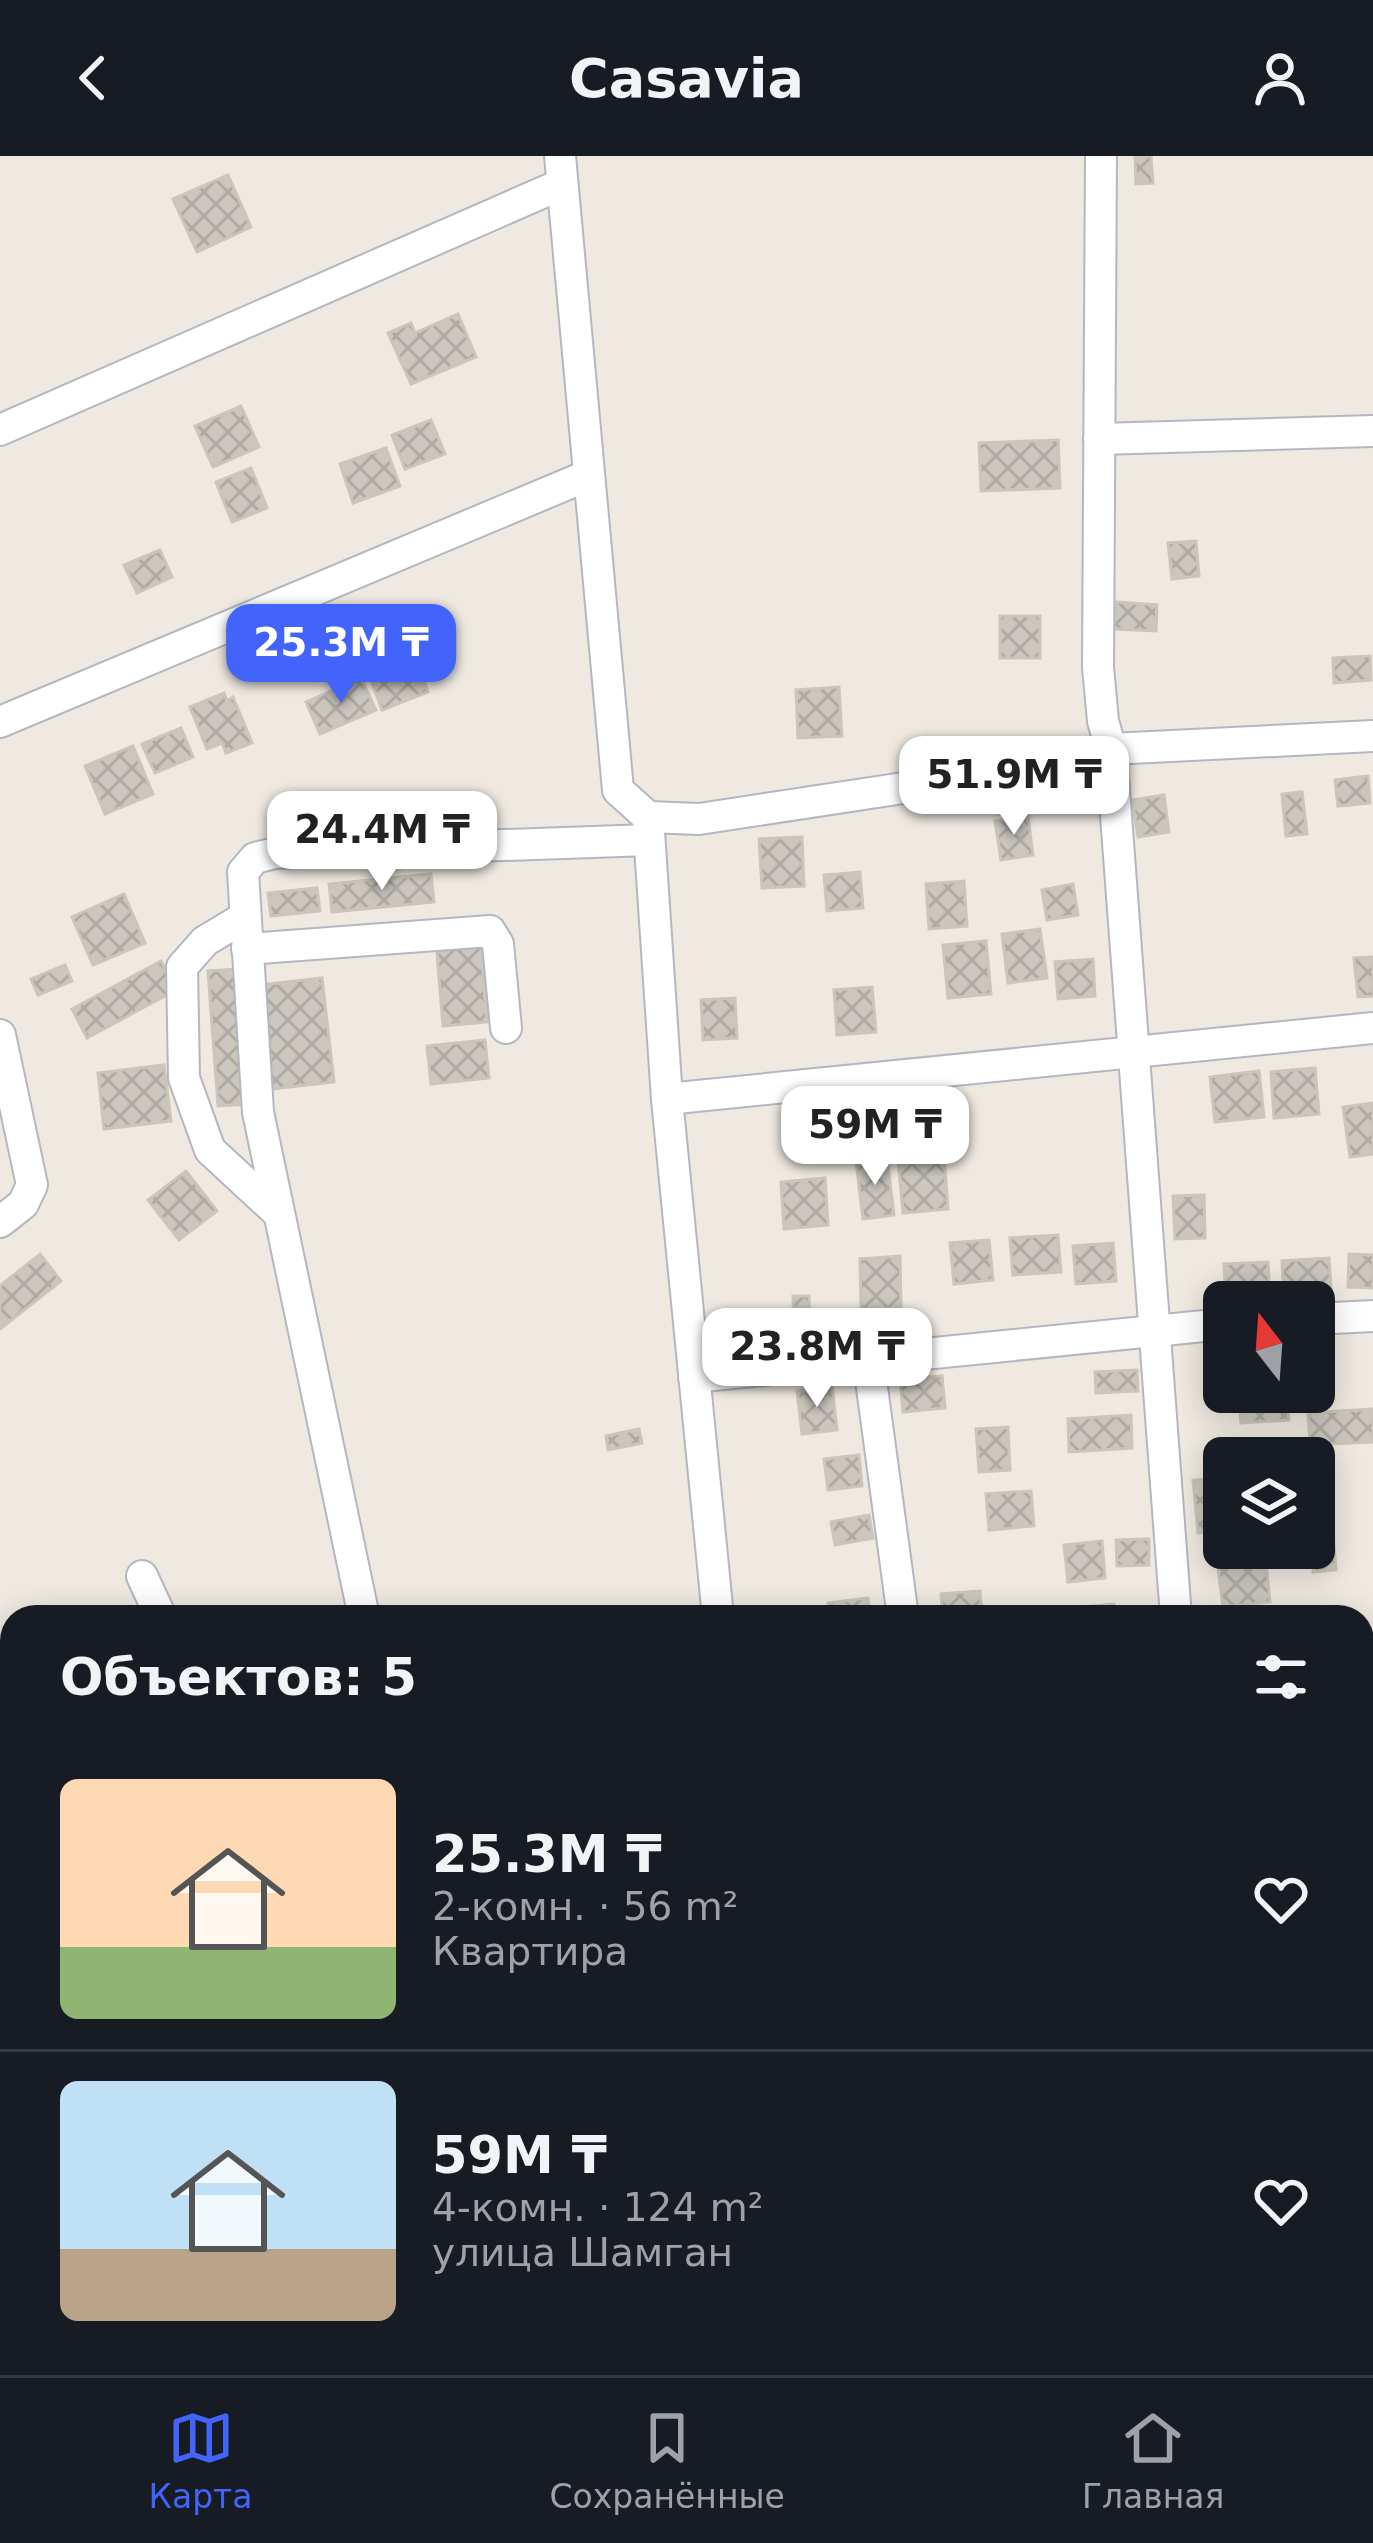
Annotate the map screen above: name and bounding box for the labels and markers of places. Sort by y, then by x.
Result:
pin: 25.3M ₸ [230,604,452,706]
pin: 51.9M ₸ [903,736,1125,838]
pin: 24.4M ₸ [271,791,493,893]
pin: 59M ₸ [791,1086,959,1188]
pin: 23.8M ₸ [706,1308,928,1410]

